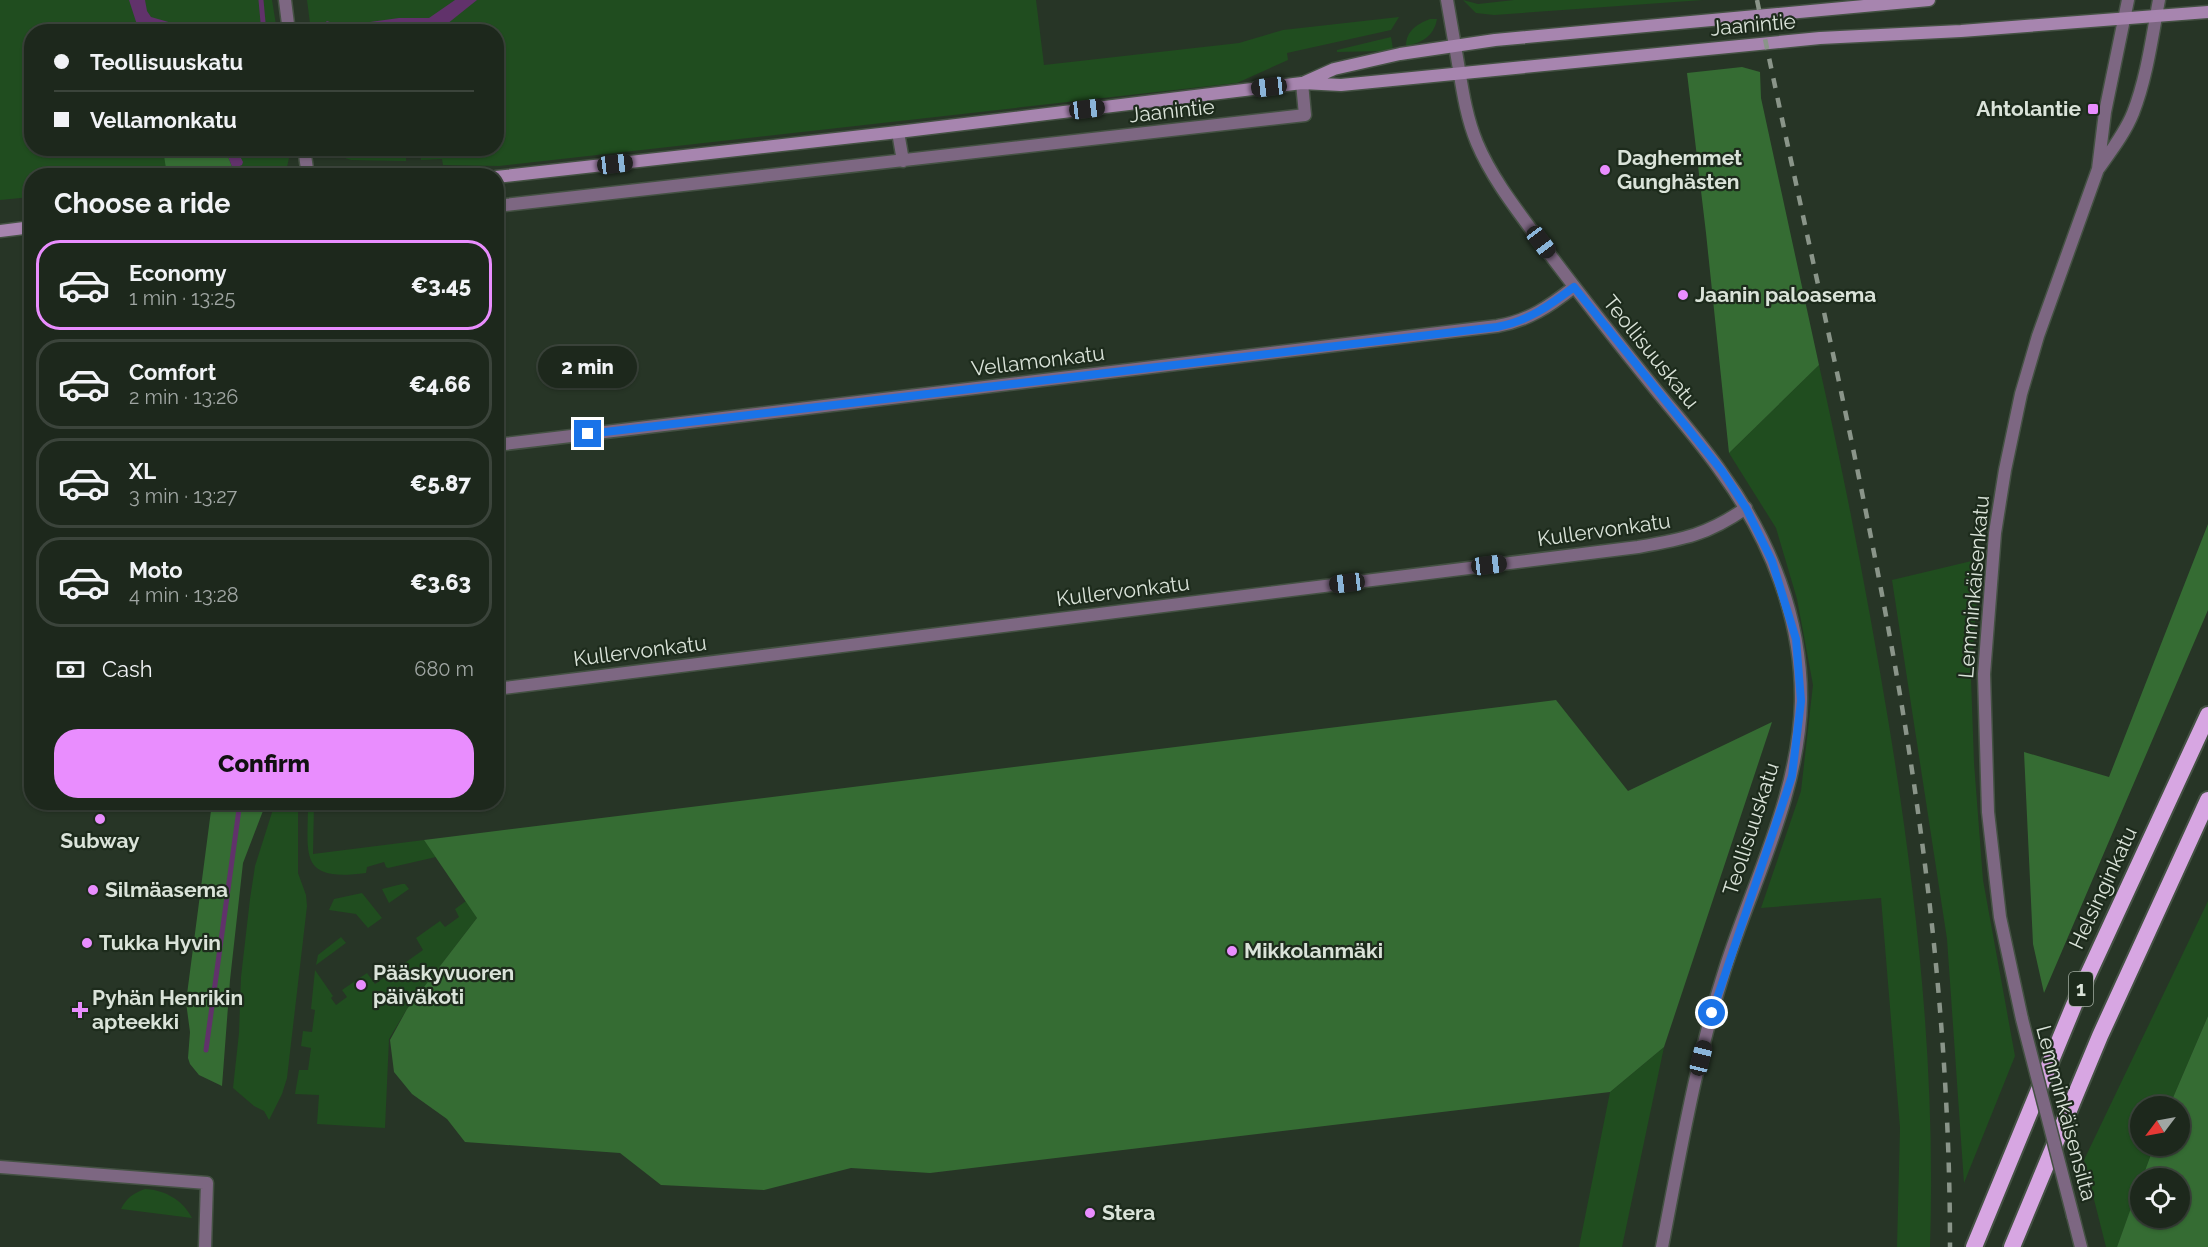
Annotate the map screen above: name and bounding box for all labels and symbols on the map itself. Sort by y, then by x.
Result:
street label: Jaanintie [1709,8,1797,41]
car [1250,76,1288,98]
street label: Jaanintie [1128,94,1216,127]
place label: Ahtolantie [1976,96,2081,121]
car [1068,98,1106,120]
marker: Ahtolantie [2086,102,2100,116]
place label: Daghemmet Gunghästen [1617,145,1742,194]
car [596,153,634,175]
marker: Daghemmet Gunghästen [1598,163,1612,177]
car [1523,222,1559,262]
place label: Jaanin paloasema [1695,282,1876,307]
marker: Jaanin paloasema [1676,288,1690,302]
street label: Teollisuuskatu [1598,290,1705,413]
street label: Vellamonkatu [970,340,1106,381]
callout: 2 min [538,347,638,389]
route end [574,420,601,447]
street label: Lemminkäisenkatu [1953,494,1994,679]
street label: Kullervonkatu [1536,508,1672,551]
car [1470,554,1508,576]
street label: Kullervonkatu [1055,570,1191,611]
car [1328,572,1366,594]
street label: Kullervonkatu [572,630,708,671]
street label: Teollisuuskatu [1717,759,1784,899]
marker: Subway [93,812,107,826]
street label: Helsinginkatu [2063,823,2142,953]
place label: Subway [60,828,140,853]
place label: Silmäasema [105,877,228,902]
marker: Silmäasema [86,883,100,897]
place label: Tukka Hyvin [99,930,221,955]
marker: Tukka Hyvin [80,936,94,950]
place label: Mikkolanmäki [1244,938,1383,963]
marker: Mikkolanmäki [1225,944,1239,958]
place label: Pääskyvuoren päiväkoti [373,960,514,1009]
road number: 1 [2069,972,2093,1006]
marker: Pääskyvuoren päiväkoti [354,978,368,992]
place label: Pyhän Henrikin apteekki [92,985,243,1034]
route start [1698,999,1725,1026]
marker: Pyhän Henrikin apteekki [73,1003,87,1017]
street label: Lemminkäisensilta [2031,1022,2102,1203]
car [1688,1038,1714,1078]
north arrow [2130,1096,2190,1156]
place label: Stera [1102,1200,1155,1225]
marker: Stera [1083,1206,1097,1220]

